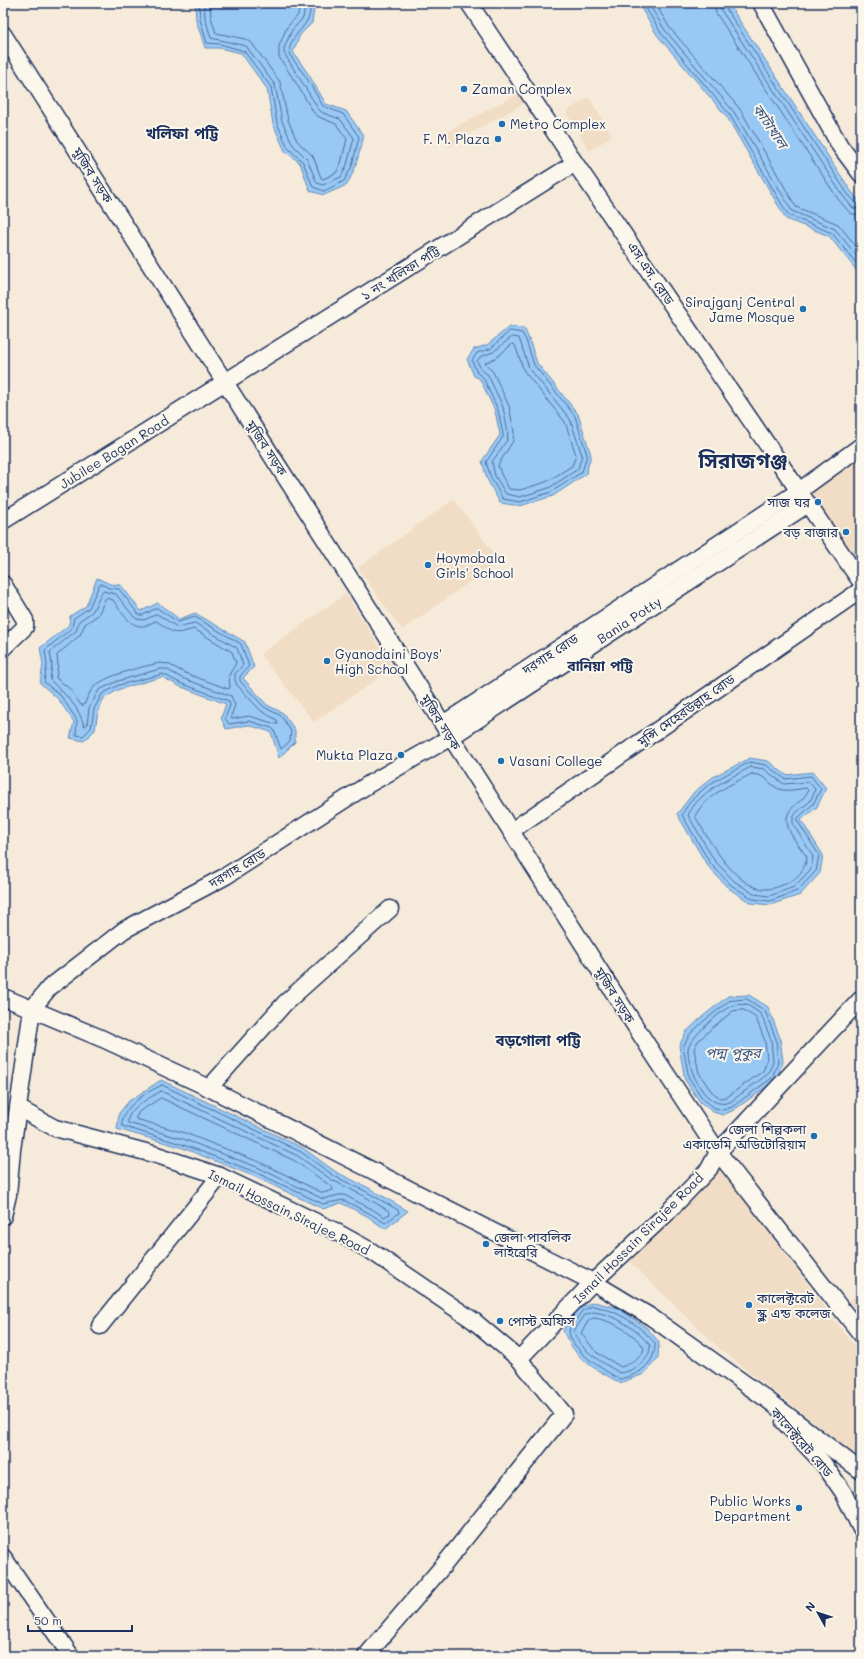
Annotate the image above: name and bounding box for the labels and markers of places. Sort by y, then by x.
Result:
place label: Zaman Complex [472,80,572,97]
marker: Zaman Complex [459,84,469,94]
place label: Metro Complex [510,115,606,132]
marker: Metro Complex [497,119,507,129]
place label: F. M. Plaza [423,130,490,147]
marker: F. M. Plaza [493,134,503,144]
place label: Sirajganj Central Jame Mosque [685,293,795,325]
marker: Sirajganj Central Jame Mosque [798,304,808,314]
place label: সাজ ঘর [766,493,810,510]
marker: সাজ ঘর [813,497,823,507]
place label: বড় বাজার [782,523,838,540]
marker: বড় বাজার [841,527,851,537]
place label: Hoymobala Girls' School [436,549,514,581]
marker: Hoymobala Girls' School [423,560,433,570]
place label: Gyanodaini Boys' High School [335,645,442,677]
marker: Gyanodaini Boys' High School [322,656,332,666]
place label: Mukta Plaza [316,746,393,763]
marker: Mukta Plaza [396,750,406,760]
place label: Vasani College [509,752,602,769]
marker: Vasani College [496,756,506,766]
place label: জেলা শিল্পকলা একাডেমি অডিটোরিয়াম [683,1120,807,1152]
marker: জেলা শিল্পকলা একাডেমি অডিটোরিয়াম [809,1131,819,1141]
place label: জেলা পাবলিক লাইব্রেরি [493,1228,571,1260]
marker: জেলা পাবলিক লাইব্রেরি [481,1239,491,1249]
place label: কালেক্টরেট স্কুল এন্ড কলেজ [756,1289,832,1322]
marker: কালেক্টরেট স্কুল এন্ড কলেজ [744,1300,754,1310]
place label: পোস্ট অফিস [508,1312,576,1329]
marker: পোস্ট অফিস [495,1316,505,1326]
place label: Public Works Department [710,1492,791,1524]
marker: Public Works Department [794,1503,804,1513]

